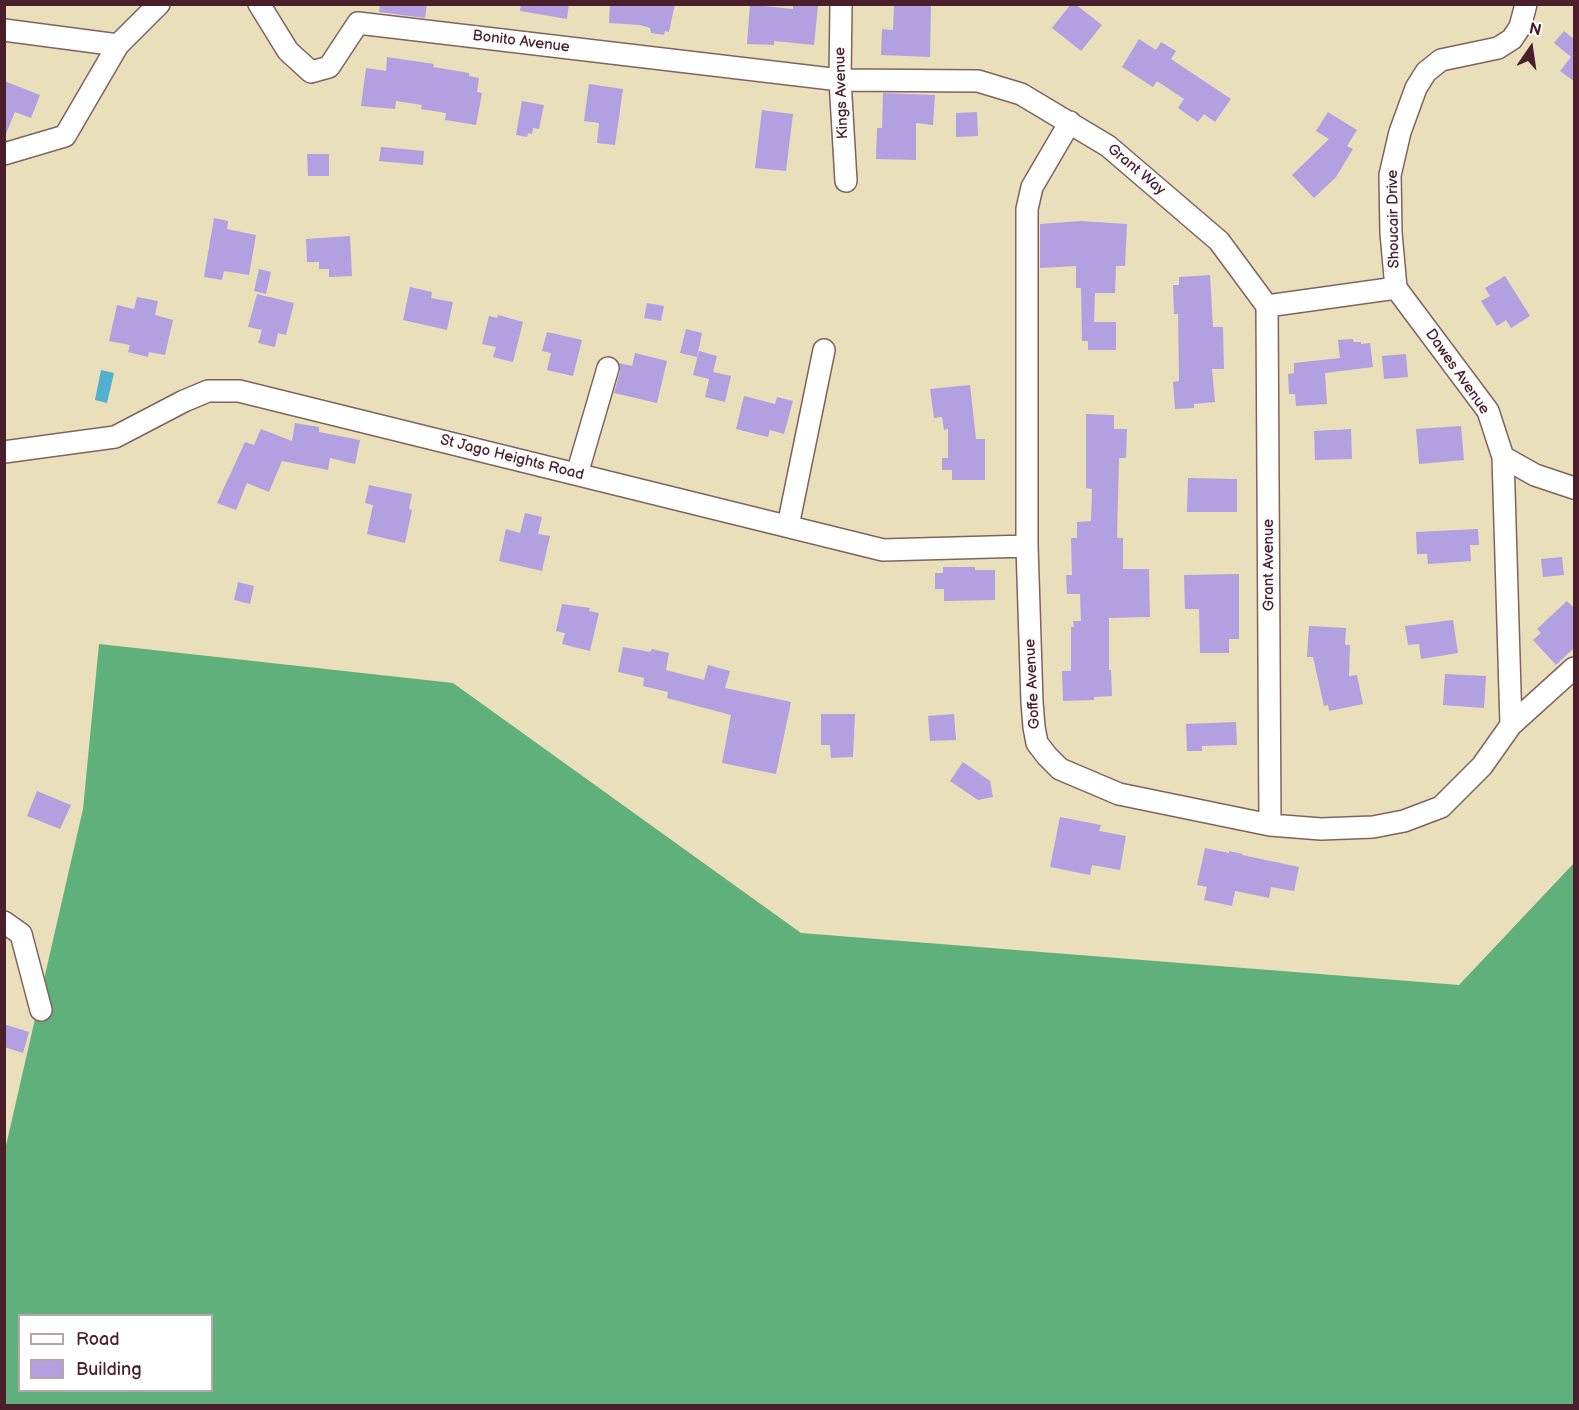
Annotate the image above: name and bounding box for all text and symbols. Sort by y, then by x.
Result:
north arrow [1501,18,1561,78]
text: N [1527,19,1543,41]
street label: Bonito Avenue [471,27,571,57]
street label: Kings Avenue [831,47,853,139]
street label: Grant Way [1103,141,1169,199]
street label: Shoucair Drive [1384,169,1404,269]
street label: Dawes Avenue [1421,326,1493,418]
street label: St Jago Heights Road [438,431,586,485]
street label: Grant Avenue [1260,519,1278,611]
street label: Goffe Avenue [1022,638,1044,730]
legend [18,1314,213,1392]
text: Road [76,1329,120,1350]
text: Building [76,1359,142,1380]

